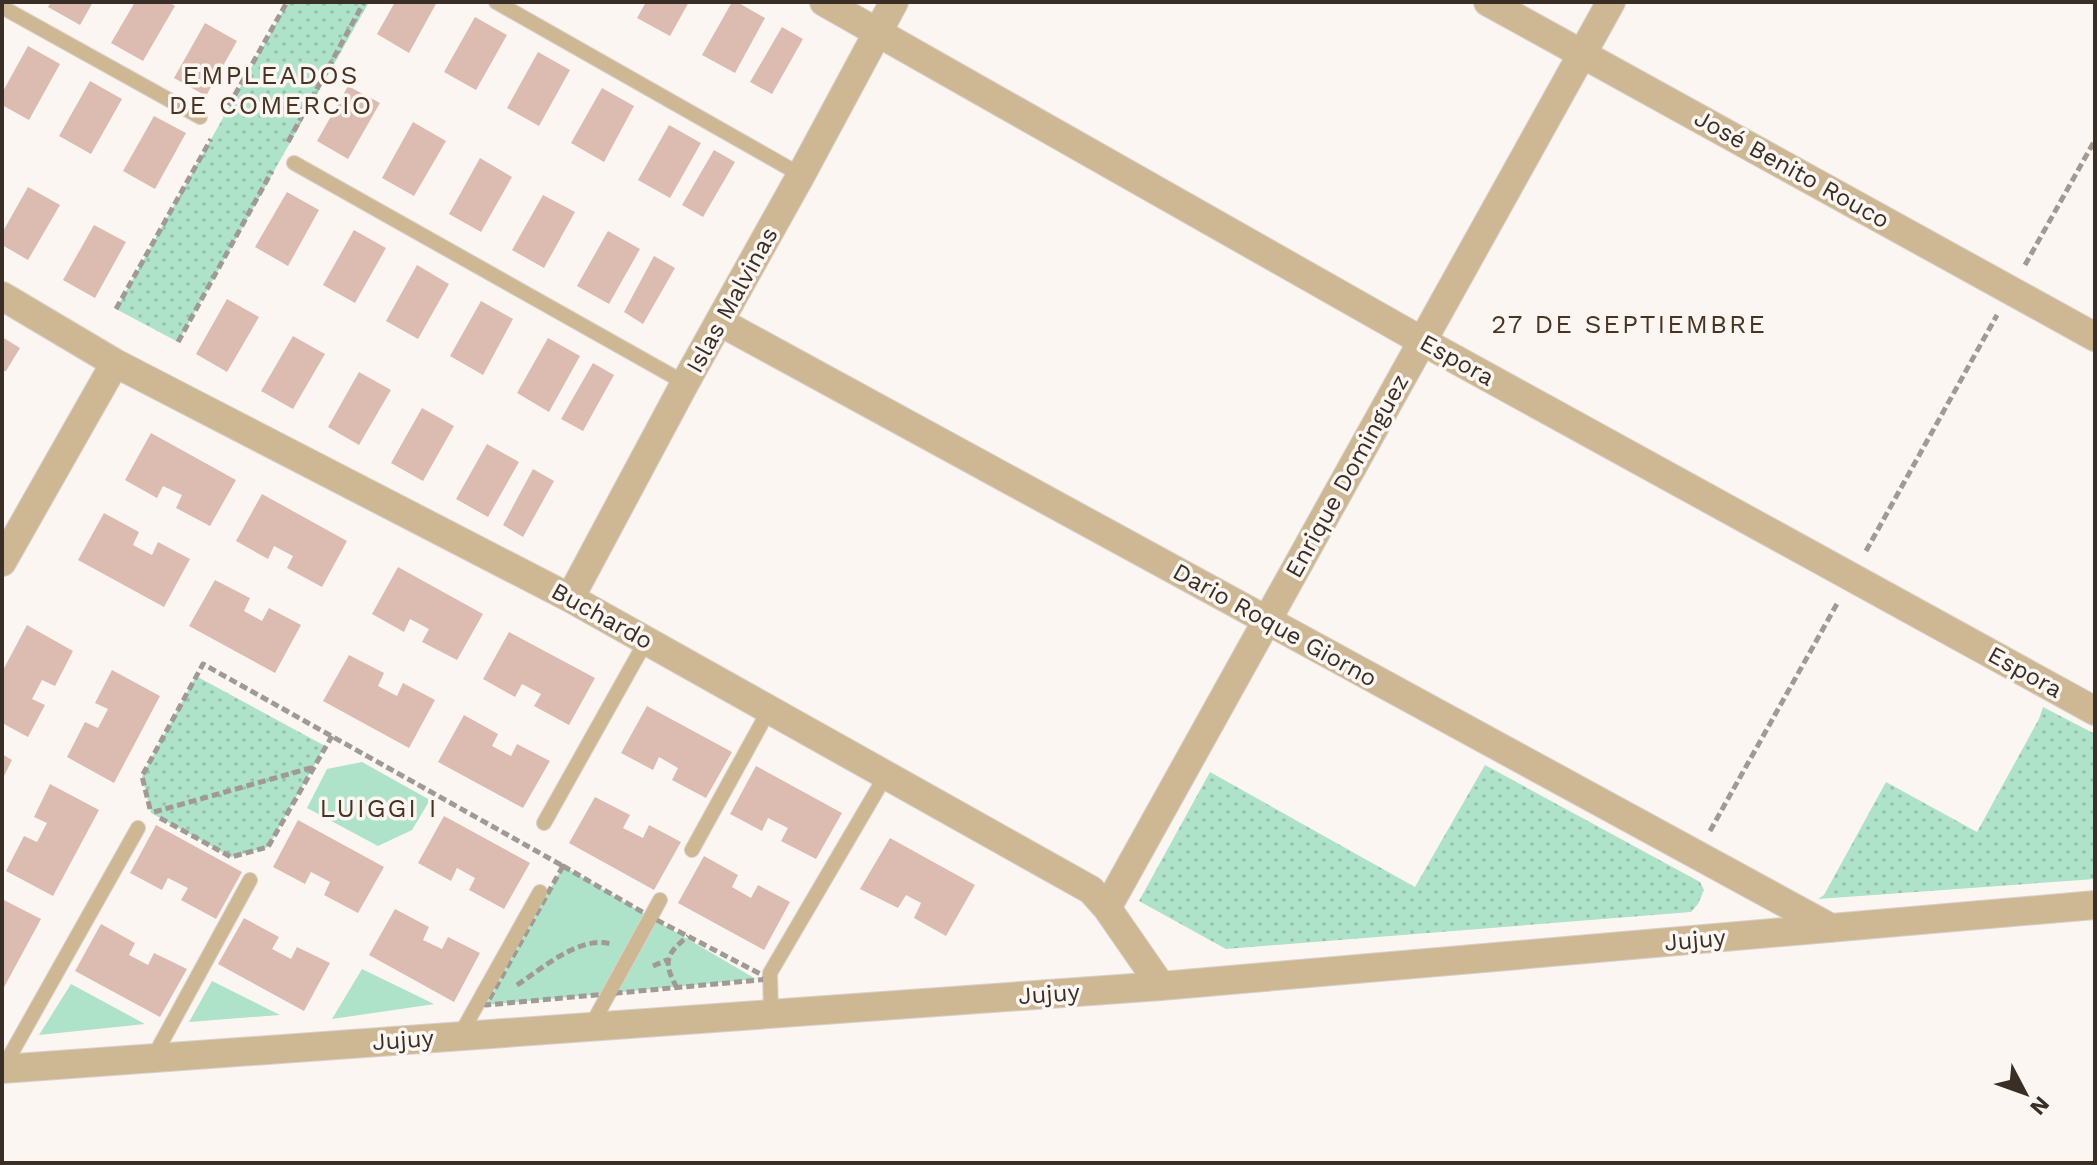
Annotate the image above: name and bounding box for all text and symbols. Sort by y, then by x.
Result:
district label: EMPLEADOS DE COMERCIO [169,60,373,120]
street label: José Benito Rouco [1690,104,1894,234]
street label: Islas Malvinas [680,222,784,378]
district label: 27 DE SEPTIEMBRE [1491,309,1767,339]
street label: Espora [1415,328,1499,392]
street label: Enrique Dominguez [1279,369,1415,583]
street label: Dario Roque Giorno [1168,557,1382,693]
street label: Buchardo [547,577,657,655]
street label: Espora [1983,640,2067,704]
district label: LUIGGI I [319,793,439,823]
street label: Jujuy [1663,923,1728,957]
street label: Jujuy [1017,978,1081,1010]
street label: Jujuy [371,1024,435,1056]
north arrow [1985,1053,2065,1133]
text: N [2025,1091,2055,1120]

